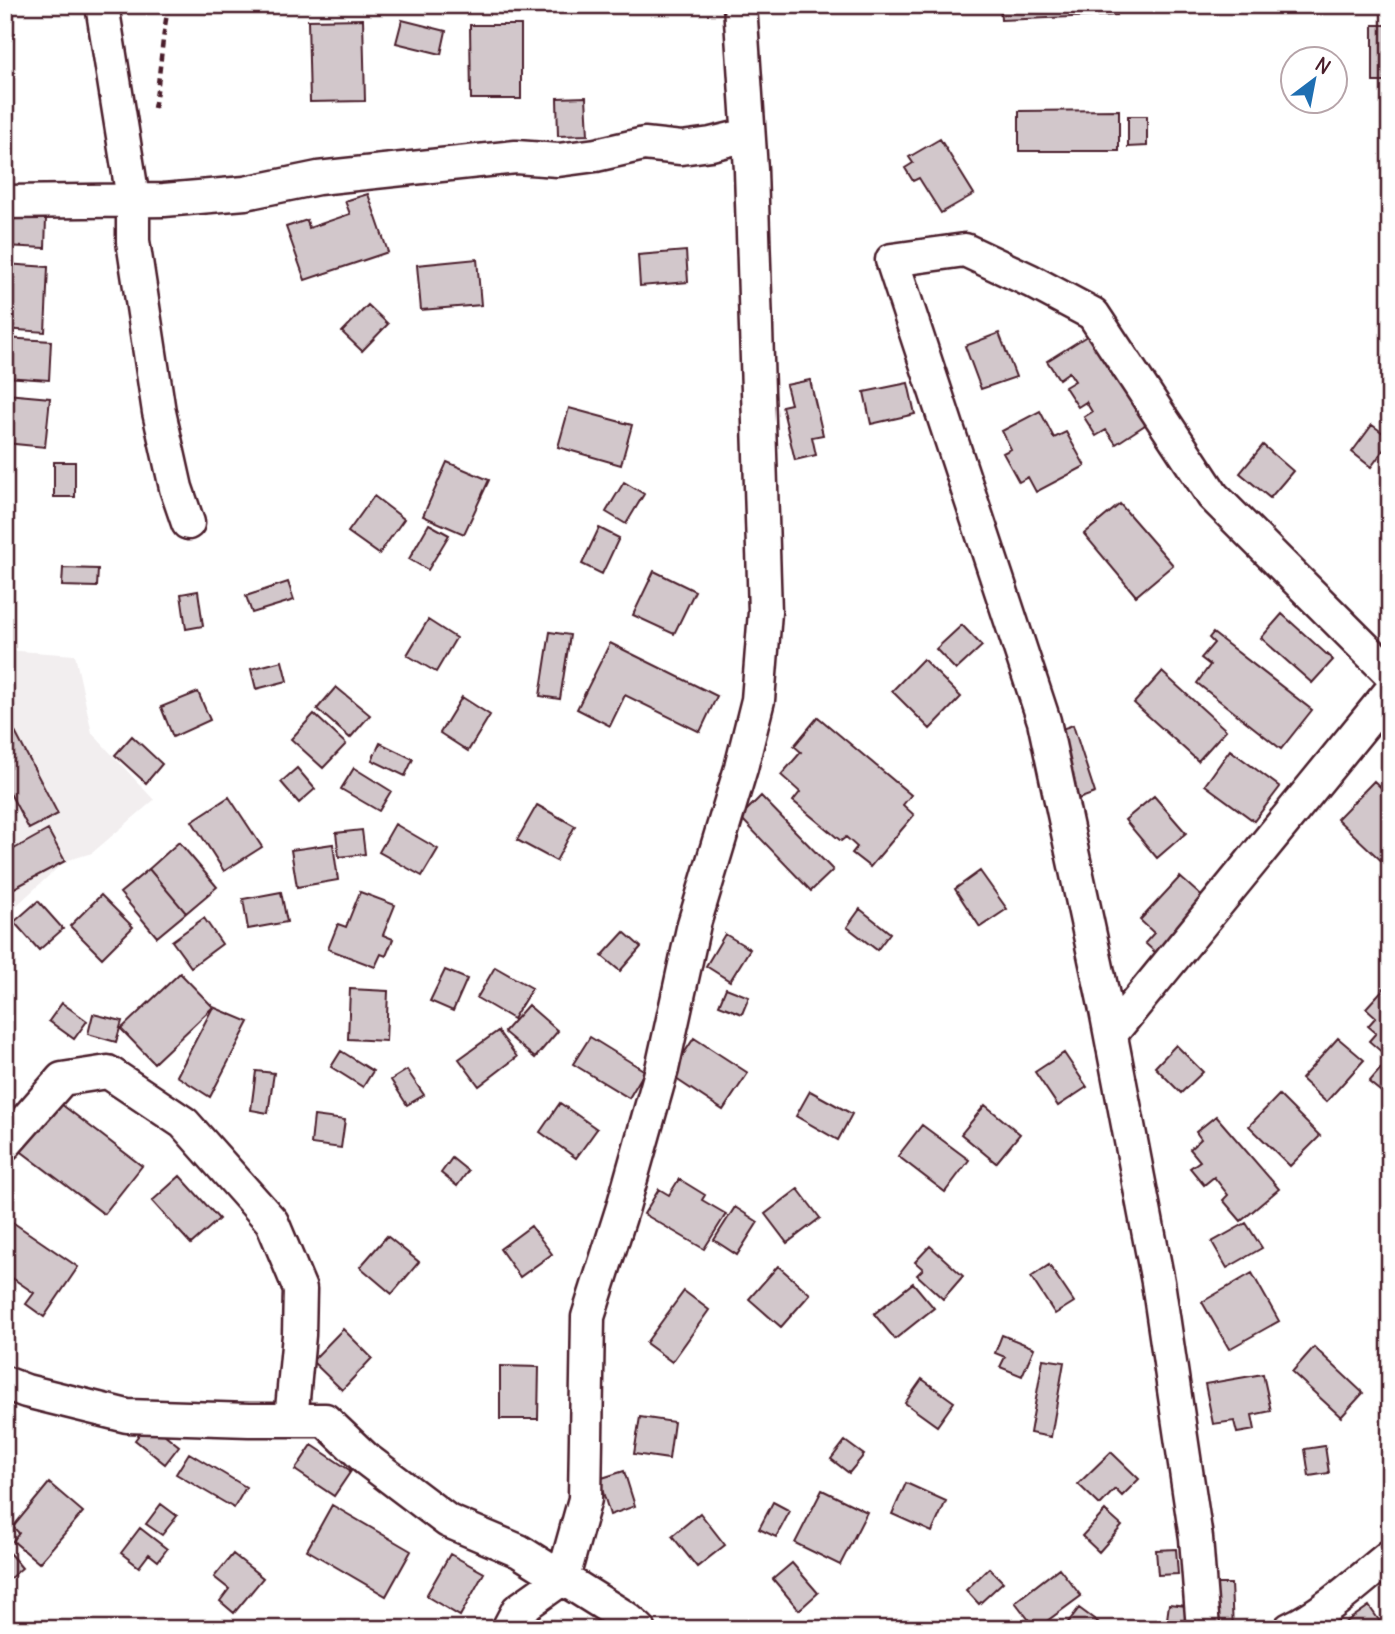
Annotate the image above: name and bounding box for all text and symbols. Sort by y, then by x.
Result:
north arrow [1280,46,1350,116]
text: N [1311,52,1335,79]

